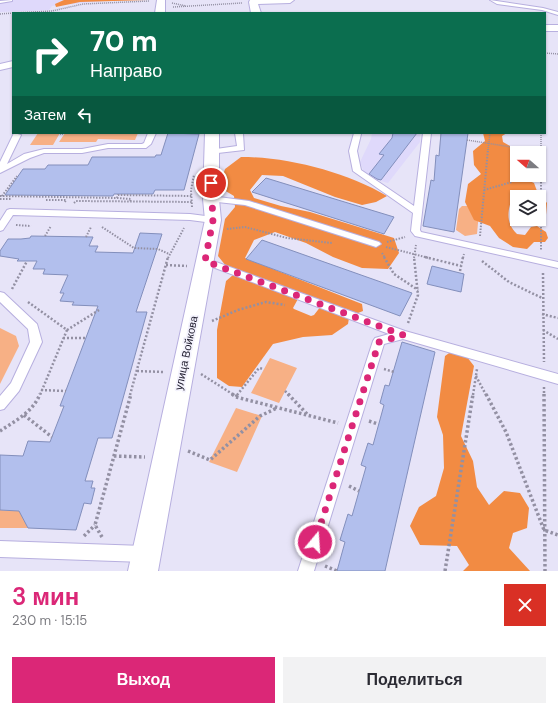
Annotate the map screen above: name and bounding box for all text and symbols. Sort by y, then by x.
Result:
text: 70 m [90,23,158,60]
icon: right [24,28,76,80]
text: Направо [90,59,162,83]
icon: left [74,104,96,126]
text: Затем [24,105,66,125]
north arrow [510,146,546,182]
map controls [510,146,546,226]
pin [194,166,228,200]
icon: arrive [200,172,222,194]
button: layers [510,190,546,226]
street label: улица Войкова [171,314,201,391]
position arrow [294,521,336,563]
text: 3 мин [12,581,79,612]
button: close [504,584,546,626]
text: 230 m · 15:15 [12,612,87,629]
button: Выход [12,657,275,703]
button: Поделиться [283,657,546,703]

